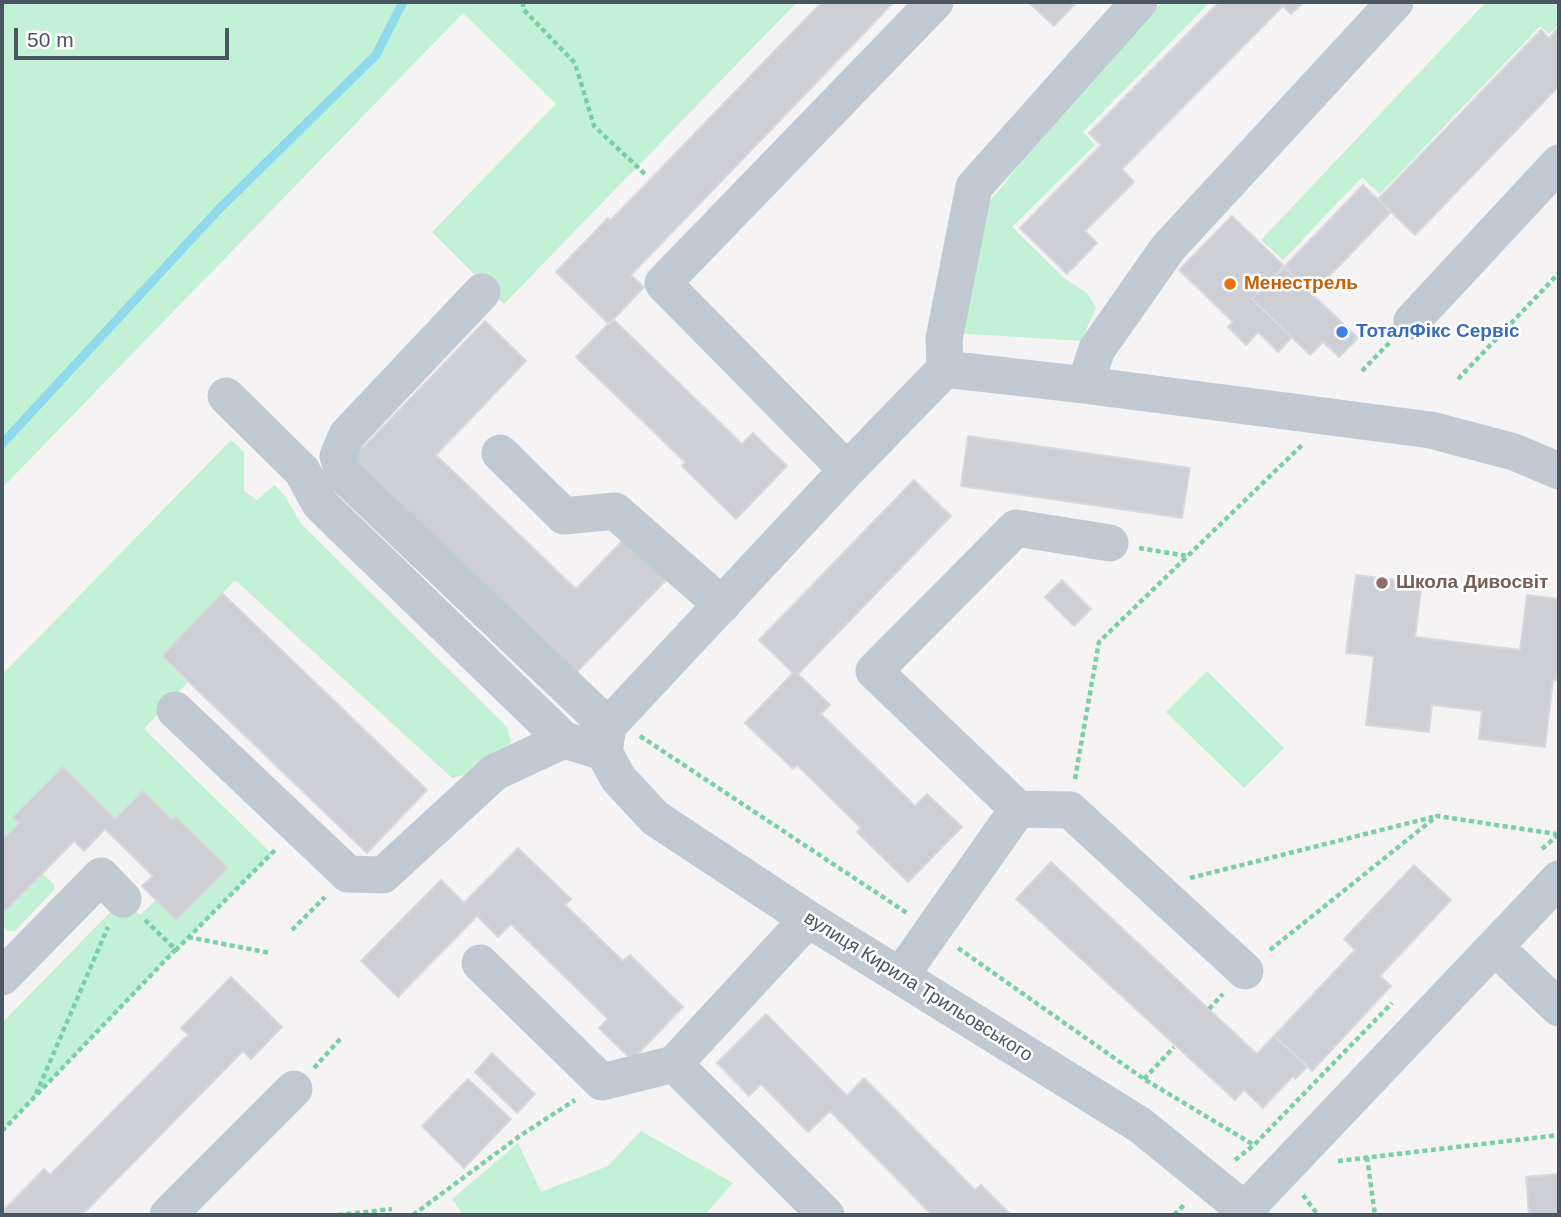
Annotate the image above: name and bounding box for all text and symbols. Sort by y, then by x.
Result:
scale bar [18,14,233,58]
text: 50 m [27,28,74,51]
place label: Менестрель [1244,273,1358,295]
marker: Менестрель [1222,276,1238,292]
place label: ТоталФікс Сервіс [1356,321,1520,343]
marker: ТоталФікс Сервіс [1334,324,1350,340]
place label: Школа Дивосвіт [1396,572,1548,594]
marker: Школа Дивосвіт [1374,575,1390,591]
street label: вулиця Кирила Трильовського [799,907,1037,1067]

